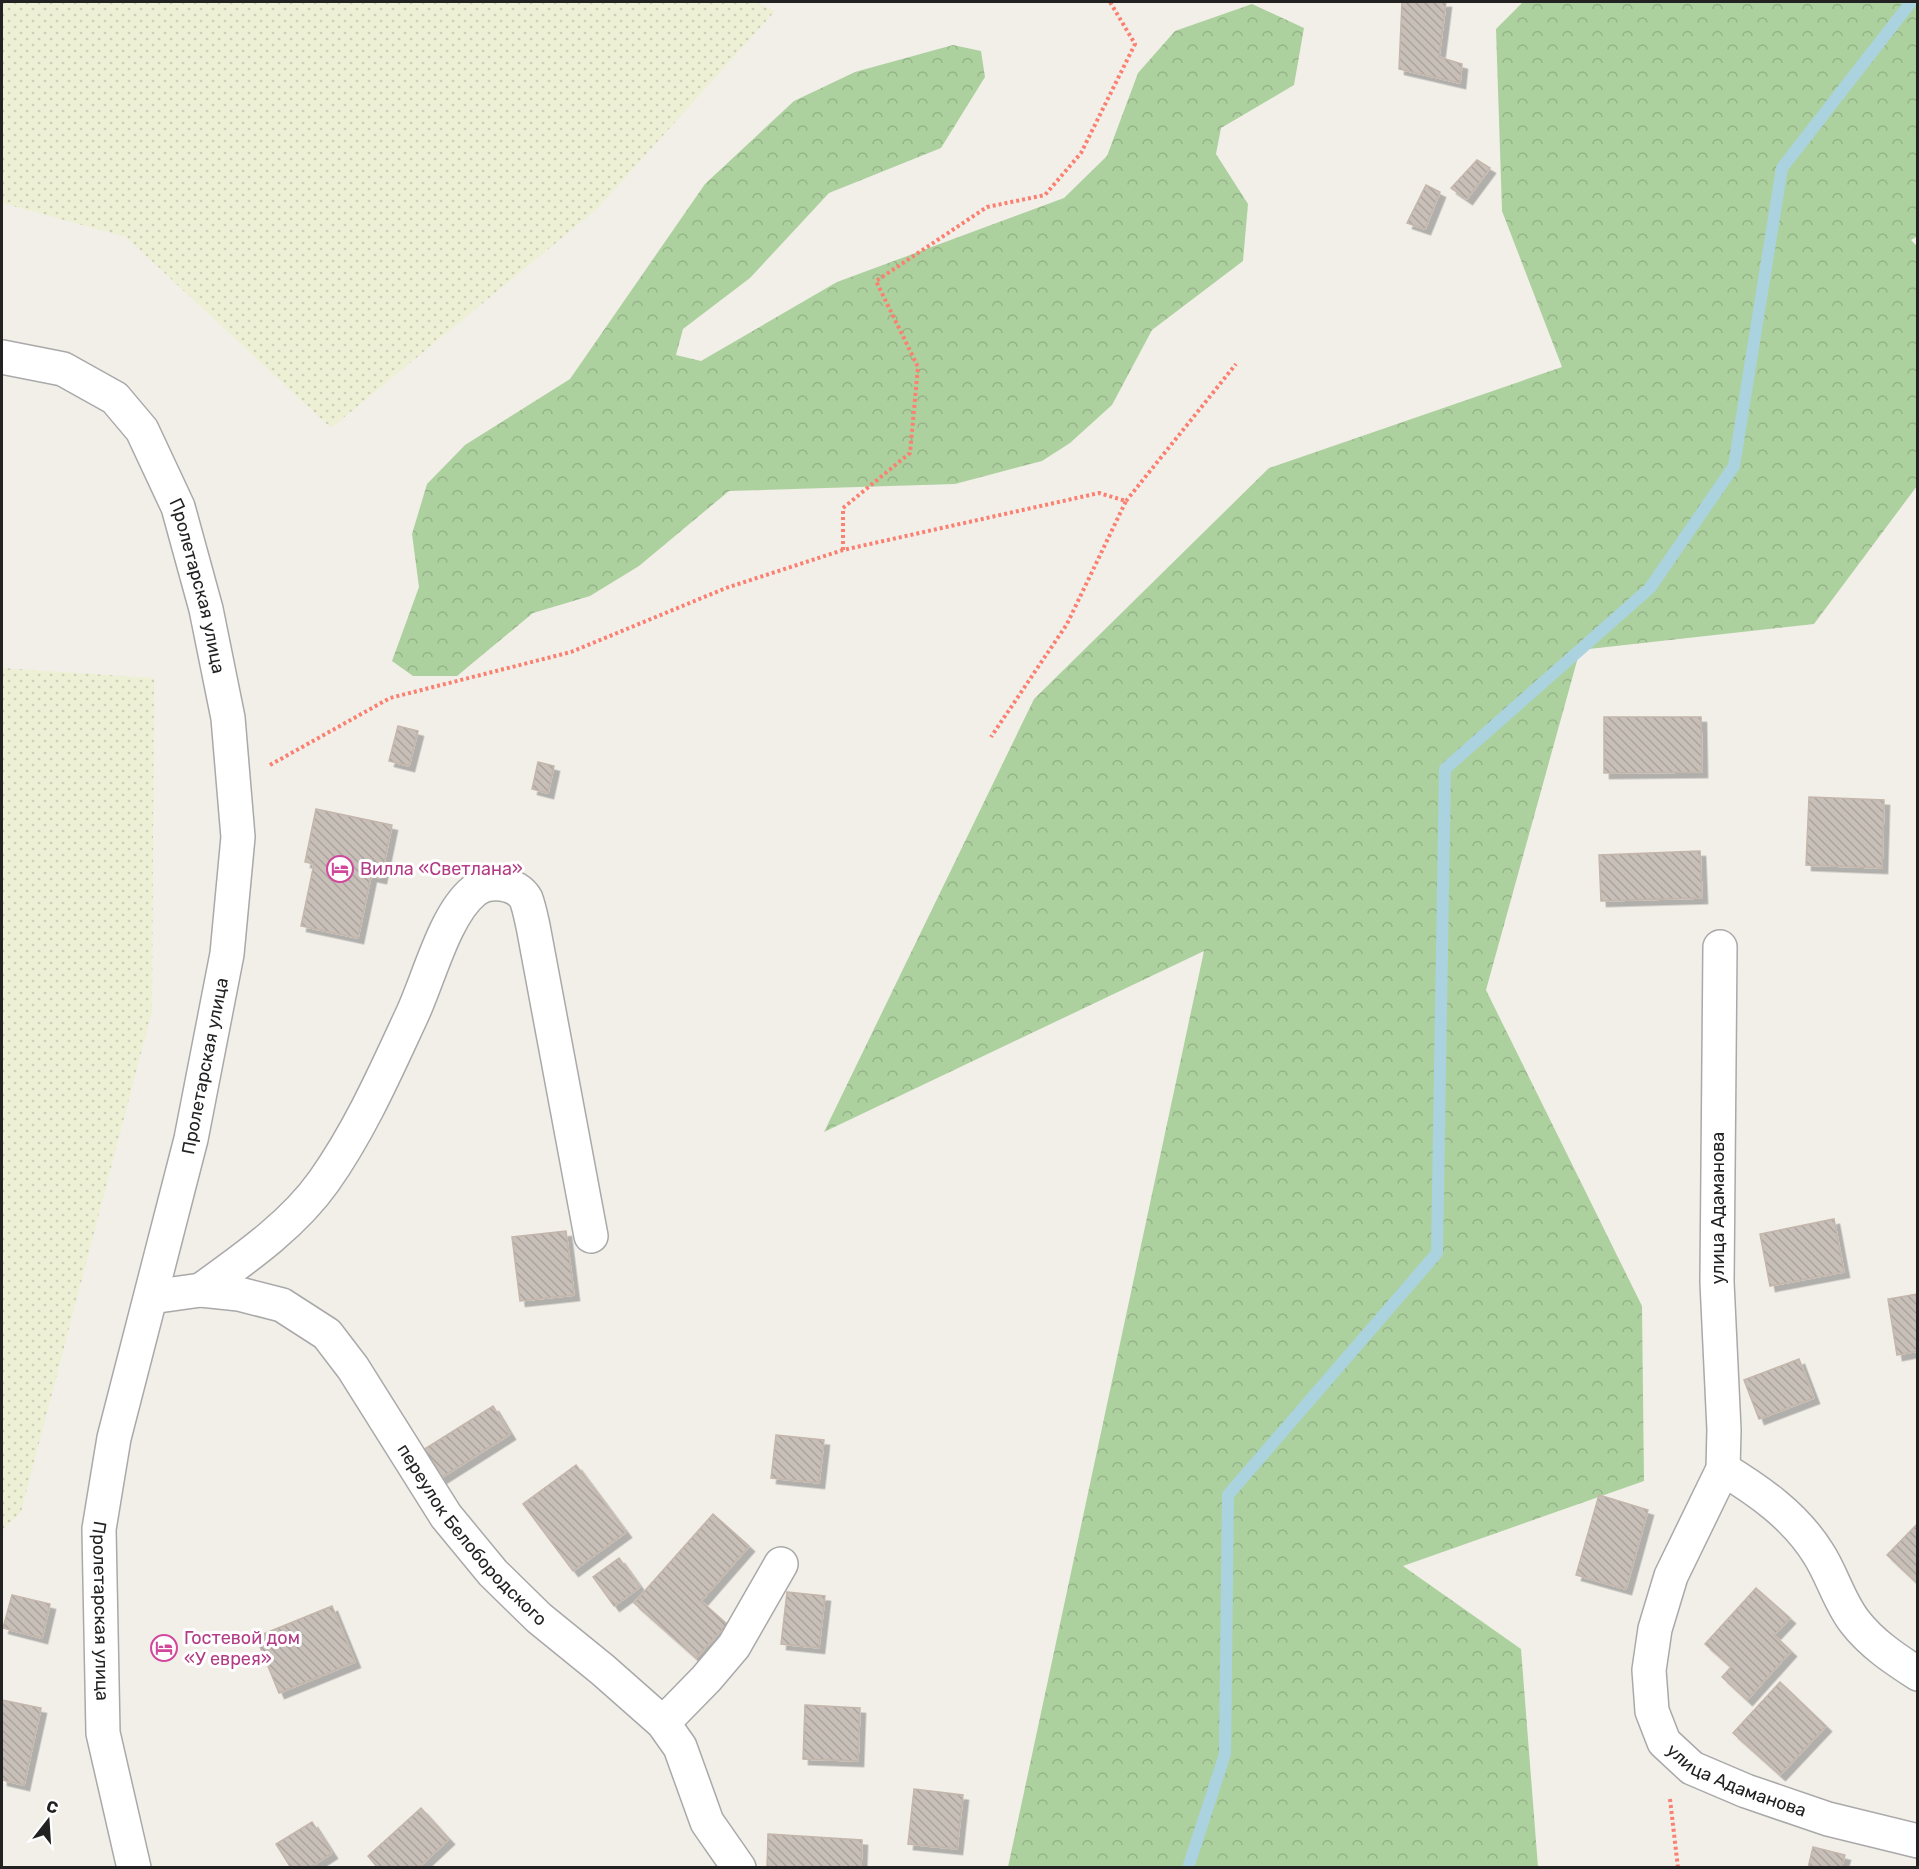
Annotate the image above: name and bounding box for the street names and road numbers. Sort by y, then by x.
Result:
street label: Пролетарская улица [164,495,230,675]
street label: Пролетарская улица [177,976,233,1156]
street label: улица Адаманова [1707,1132,1729,1284]
street label: переулок Белобородского [392,1440,551,1631]
street label: Пролетарская улица [87,1519,113,1701]
street label: улица Адаманова [1662,1739,1809,1822]

